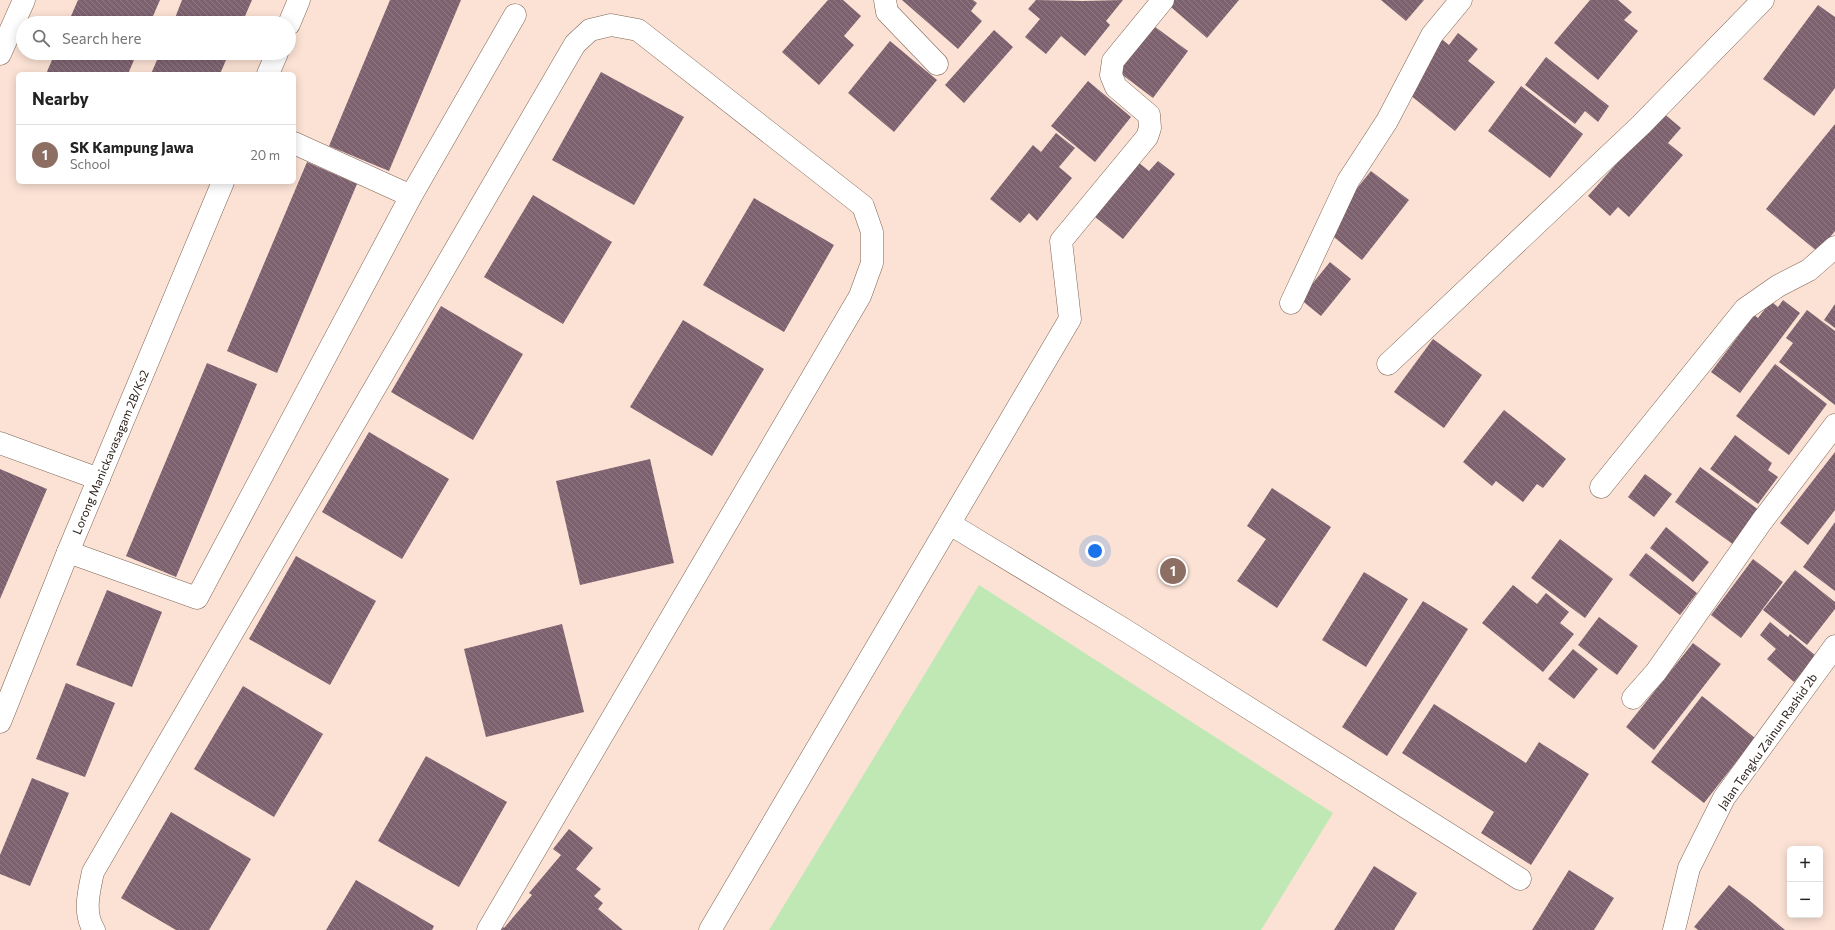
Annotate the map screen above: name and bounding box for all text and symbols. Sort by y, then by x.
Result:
search box [16,16,296,60]
icon: search [30,27,52,49]
text: Search here [62,29,141,47]
text: Nearby [32,88,89,109]
text: SK Kampung Jawa [70,138,194,156]
text: 1 [42,147,48,163]
text: 20 m [251,147,280,163]
text: School [70,156,110,172]
street label: Lorong Manickavasagam 2B/Ks2 [69,367,151,536]
your location [1085,541,1105,561]
pin: 1 [1160,556,1186,586]
street label: Jalan Tengku Zainun Rashid 2b [1714,670,1820,812]
map controls [1787,846,1823,918]
button: + [1787,846,1823,882]
button: − [1787,882,1823,918]

